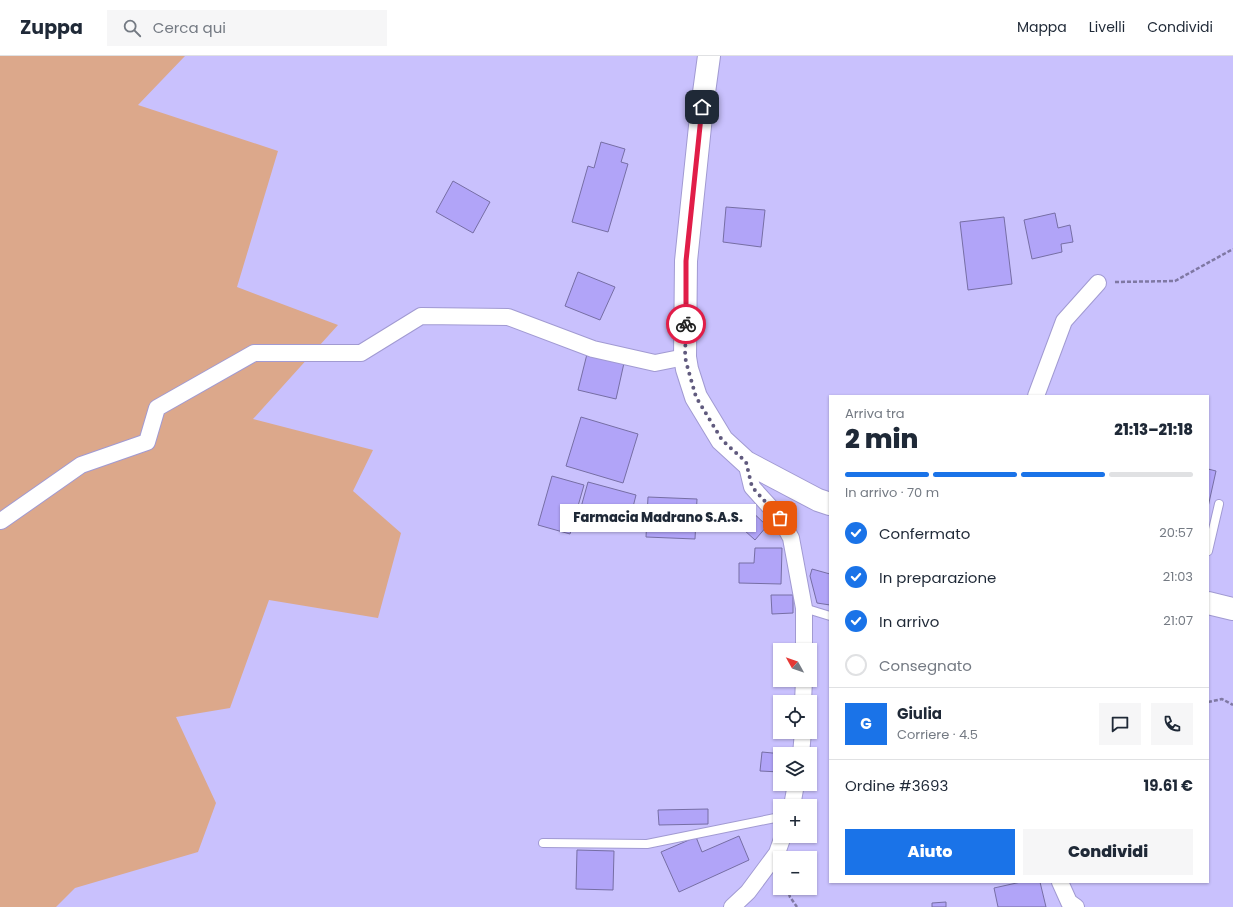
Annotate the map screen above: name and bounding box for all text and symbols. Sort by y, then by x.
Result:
search box [107,10,387,46]
text: Zuppa [20,14,83,41]
icon: search [121,17,143,39]
text: Cerca qui [153,17,226,38]
text: Mappa [1017,17,1067,37]
text: Livelli [1089,17,1125,37]
text: Condividi [1147,17,1213,37]
pin [685,90,719,124]
icon: home [691,96,713,118]
courier [666,304,706,344]
icon: bike [675,313,697,335]
text: Arriva tra [845,404,905,423]
text: 21:13–21:18 [1114,419,1193,440]
text: 2 min [845,421,918,457]
text: In arrivo · 70 m [845,483,939,502]
pin [763,501,797,535]
callout: Farmacia Madrano S.A.S. [560,504,756,532]
icon: bag [769,507,791,529]
text: Farmacia Madrano S.A.S. [573,508,743,527]
icon: check [845,522,867,544]
text: Confermato [879,523,970,544]
text: 20:57 [1159,523,1193,542]
icon: check [845,566,867,588]
text: In preparazione [879,567,996,588]
text: 21:03 [1163,567,1193,586]
icon: check [845,610,867,632]
text: In arrivo [879,611,939,632]
text: 21:07 [1163,611,1193,630]
north arrow [773,643,817,687]
map controls [773,643,817,895]
text: Consegnato [879,655,972,676]
button: locate [773,695,817,739]
text: Giulia [897,703,942,724]
button: chat [1099,703,1141,745]
button: phone [1151,703,1193,745]
text: G [860,713,872,734]
text: Corriere · 4.5 [897,725,978,744]
button: layers [773,747,817,791]
text: Ordine #3693 [845,775,948,796]
text: 19.61 € [1144,775,1193,796]
button: + [773,799,817,843]
button: Aiuto [845,829,1015,875]
button: Condividi [1023,829,1193,875]
button: − [773,851,817,895]

